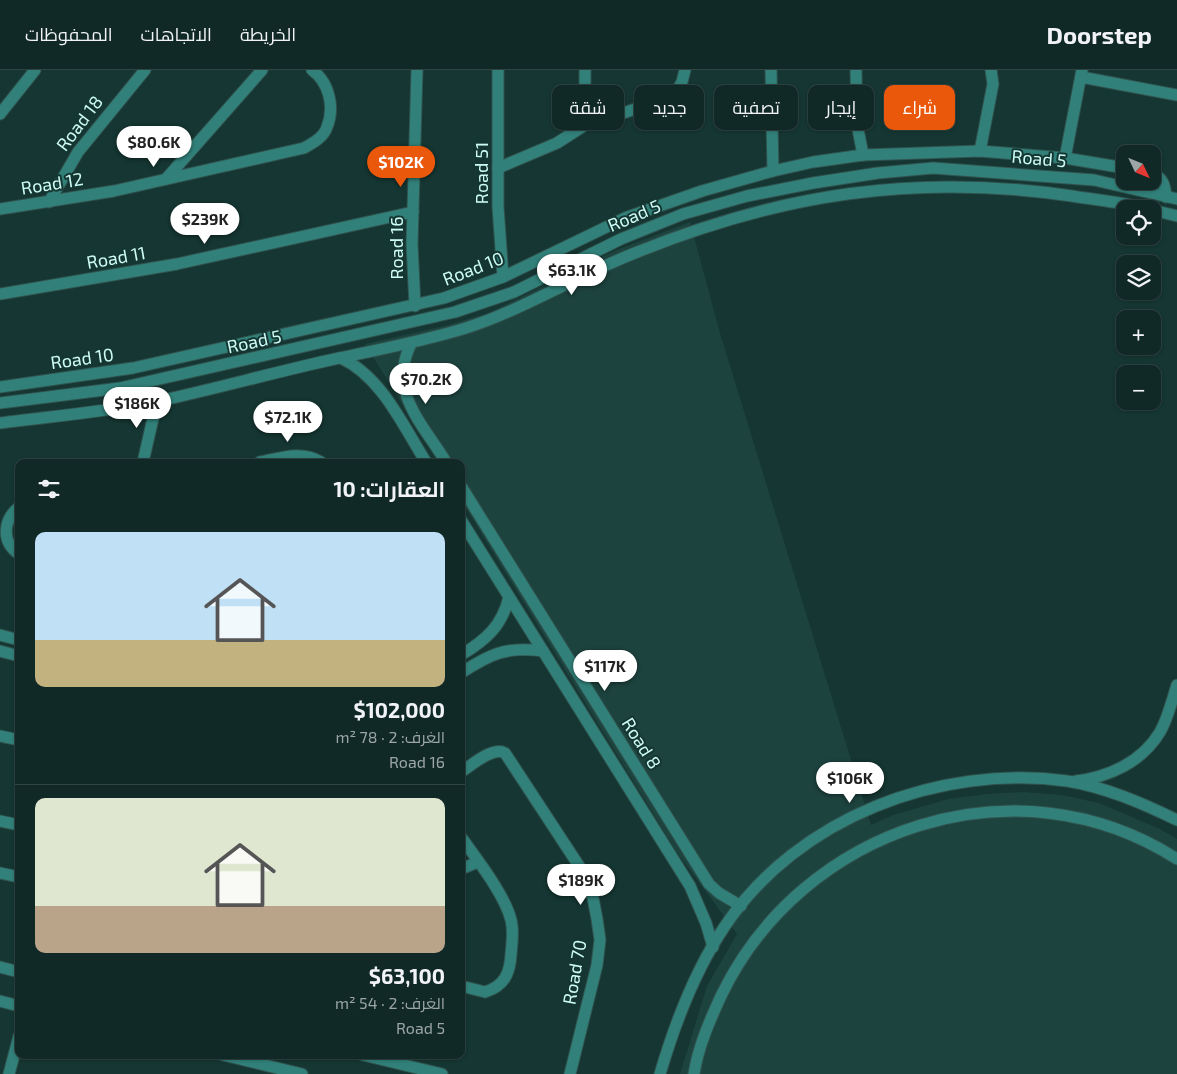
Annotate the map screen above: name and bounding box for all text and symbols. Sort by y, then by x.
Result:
text: Doorstep [1047,20,1152,49]
text: المحفوظات [25,23,113,45]
text: الاتجاهات [141,23,212,45]
text: الخريطة [240,23,296,45]
chip: شقة [552,85,624,130]
chip: جديد [634,85,704,130]
chip: تصفية [714,85,798,130]
chip: إيجار [808,85,874,130]
chip: شراء [884,85,955,130]
street label: Road 18 [51,91,107,155]
pin: $80.6K [113,126,195,168]
text: $80.6K [128,132,180,151]
street label: Road 51 [470,142,492,204]
street label: Road 5 [1011,145,1067,171]
north arrow [1116,145,1161,190]
map controls [1116,145,1161,410]
pin: $102K [366,146,436,188]
text: $102K [378,152,424,171]
street label: Road 12 [19,167,85,199]
street label: Road 5 [604,194,664,236]
button: locate [1116,200,1161,245]
pin: $239K [170,202,240,245]
text: $239K [181,209,229,228]
street label: Road 16 [385,217,407,279]
street label: Road 11 [85,241,147,273]
street label: Road 10 [439,246,507,290]
pin: $63.1K [531,254,613,296]
button: layers [1116,255,1161,300]
text: $63.1K [548,260,596,279]
button: + [1116,310,1161,355]
street label: Road 5 [225,325,283,357]
street label: Road 10 [49,343,115,373]
pin: $70.2K [385,362,467,405]
button: − [1116,365,1161,410]
text: $70.2K [400,369,452,388]
pin: $186K [102,386,172,429]
text: $186K [114,393,160,412]
pin: $72.1K [247,400,329,443]
text: $72.1K [264,407,312,426]
icon: filters [35,475,63,503]
text: العقارات: 10 [333,476,445,501]
icon: home [195,565,285,655]
pin: $117K [570,650,640,692]
text: $117K [584,656,626,675]
text: $102,000 [353,697,445,722]
street label: Road 8 [618,713,666,773]
text: الغرف: 2 · 78 m² [335,727,445,746]
text: Road 16 [389,752,445,771]
pin: $106K [815,762,885,804]
text: $106K [827,768,873,787]
icon: home [195,830,285,920]
pin: $189K [546,864,616,906]
text: $189K [558,870,604,889]
street label: Road 70 [557,938,591,1006]
text: $63,100 [369,963,445,988]
text: الغرف: 2 · 54 m² [335,993,445,1012]
text: Road 5 [396,1018,445,1037]

